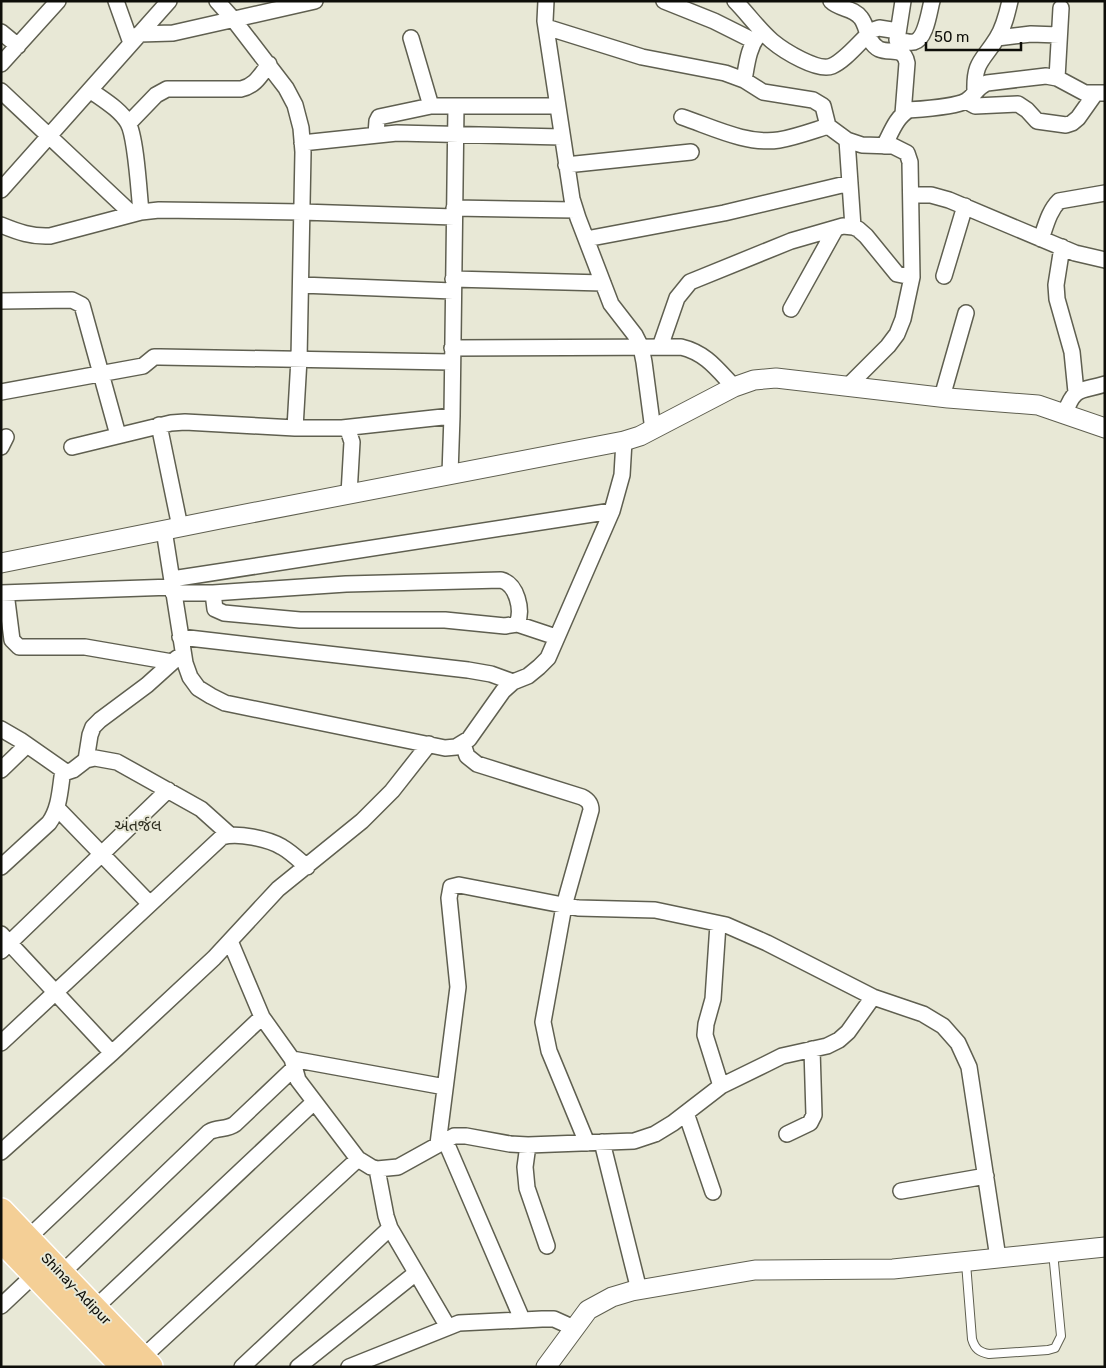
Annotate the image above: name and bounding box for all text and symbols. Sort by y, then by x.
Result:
scale bar [926,20,1021,52]
text: 50 m [934,28,969,46]
district label: અંતર્જલ [115,816,162,835]
street label: Shinay-Adipur [37,1249,115,1329]

